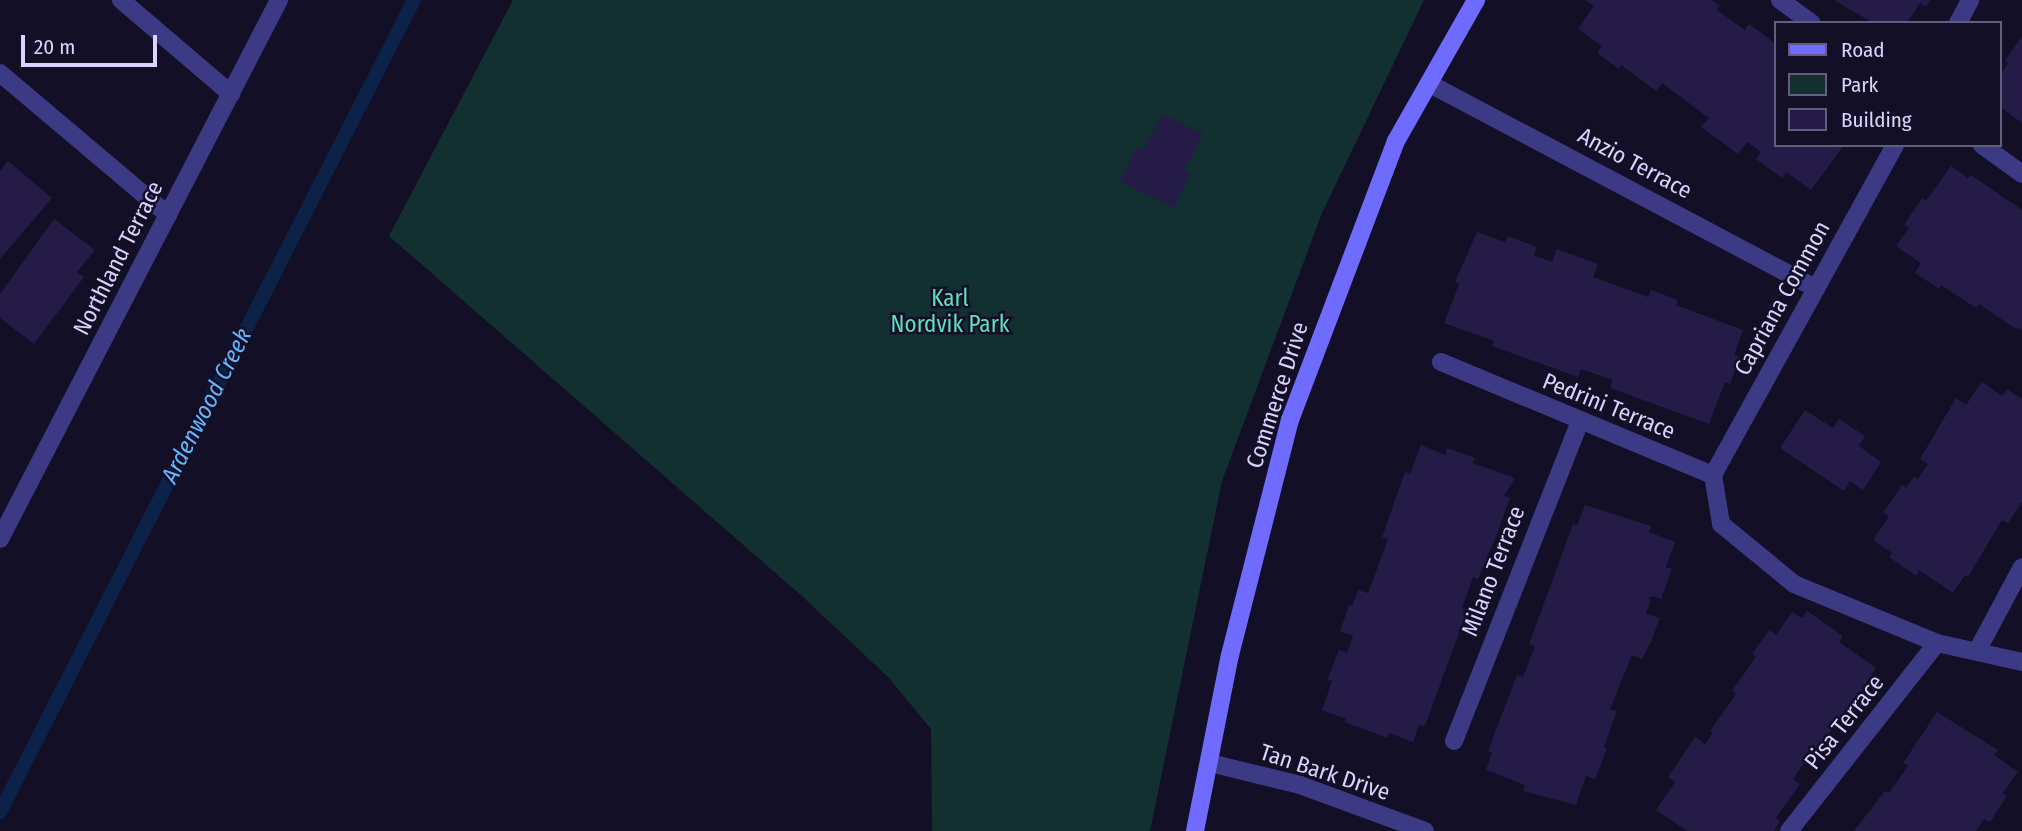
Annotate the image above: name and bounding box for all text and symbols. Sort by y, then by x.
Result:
scale bar [24,21,161,65]
legend [1773,21,2001,147]
text: 20 m [34,34,75,60]
text: Road [1841,37,1885,63]
text: Park [1841,72,1878,98]
text: Building [1841,107,1912,133]
street label: Anzio Terrace [1573,122,1697,204]
street label: Northland Terrace [67,176,169,340]
street label: Capriana Common [1728,216,1836,380]
park label: Karl Nordvik Park [891,284,1009,338]
street label: Commerce Drive [1240,318,1314,472]
water label: Ardenwood Creek [156,324,258,488]
street label: Pedrini Terrace [1539,367,1679,445]
street label: Milano Terrace [1456,502,1530,640]
street label: Pisa Terrace [1799,669,1889,775]
street label: Tan Bark Drive [1257,738,1393,806]

